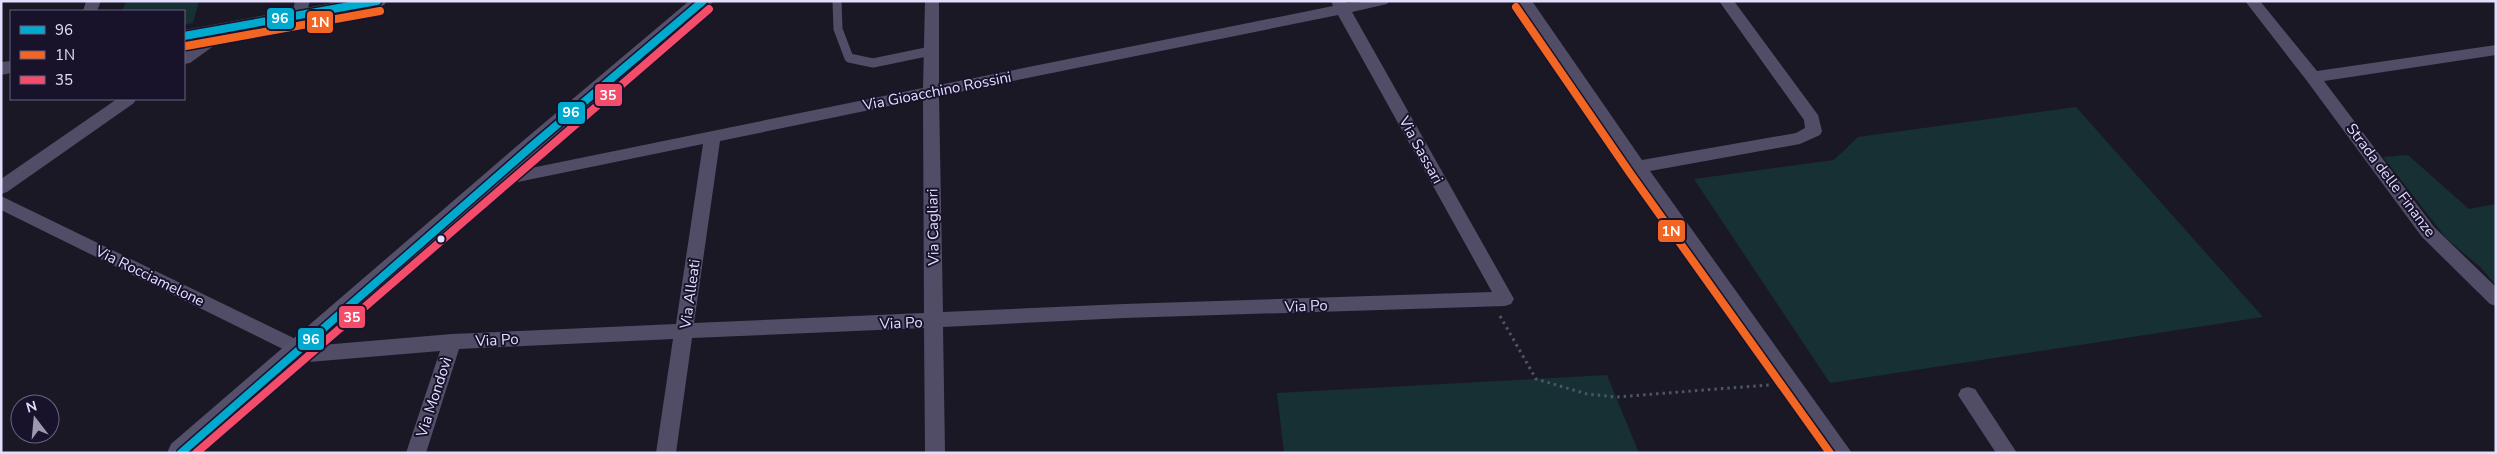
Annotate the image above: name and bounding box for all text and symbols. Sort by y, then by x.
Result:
line badge: 96 [266,7,295,30]
text: 96 [272,9,288,28]
legend [10,10,185,100]
line badge: 1N [306,10,334,34]
text: 1N [311,13,329,32]
text: 96 [55,20,73,40]
text: 1N [55,45,75,65]
street label: Via Gioacchino Rossini [860,67,1013,115]
text: 35 [55,70,73,90]
line badge: 35 [594,83,623,107]
text: 35 [600,86,616,105]
line badge: 96 [557,101,586,125]
text: 96 [563,103,579,122]
street label: Via Sassari [1394,112,1448,187]
street label: Strada delle Finanze [2342,119,2440,241]
street label: Via Cagliari [922,188,944,267]
line badge: 1N [1657,219,1686,243]
text: 1N [1662,222,1680,241]
unlabelled marker [436,234,446,244]
street label: Via Rocciamelone [91,240,208,311]
street label: Via Alleati [675,258,705,331]
street label: Via Po [1283,295,1328,317]
line badge: 35 [338,305,366,329]
text: 35 [344,308,360,327]
street label: Via Po [878,312,923,334]
line badge: 96 [297,327,325,351]
street label: Via Po [474,329,519,351]
text: 96 [303,330,319,349]
street label: Via Mondovì [411,354,456,441]
north arrow [10,394,60,444]
text: N [24,396,39,418]

